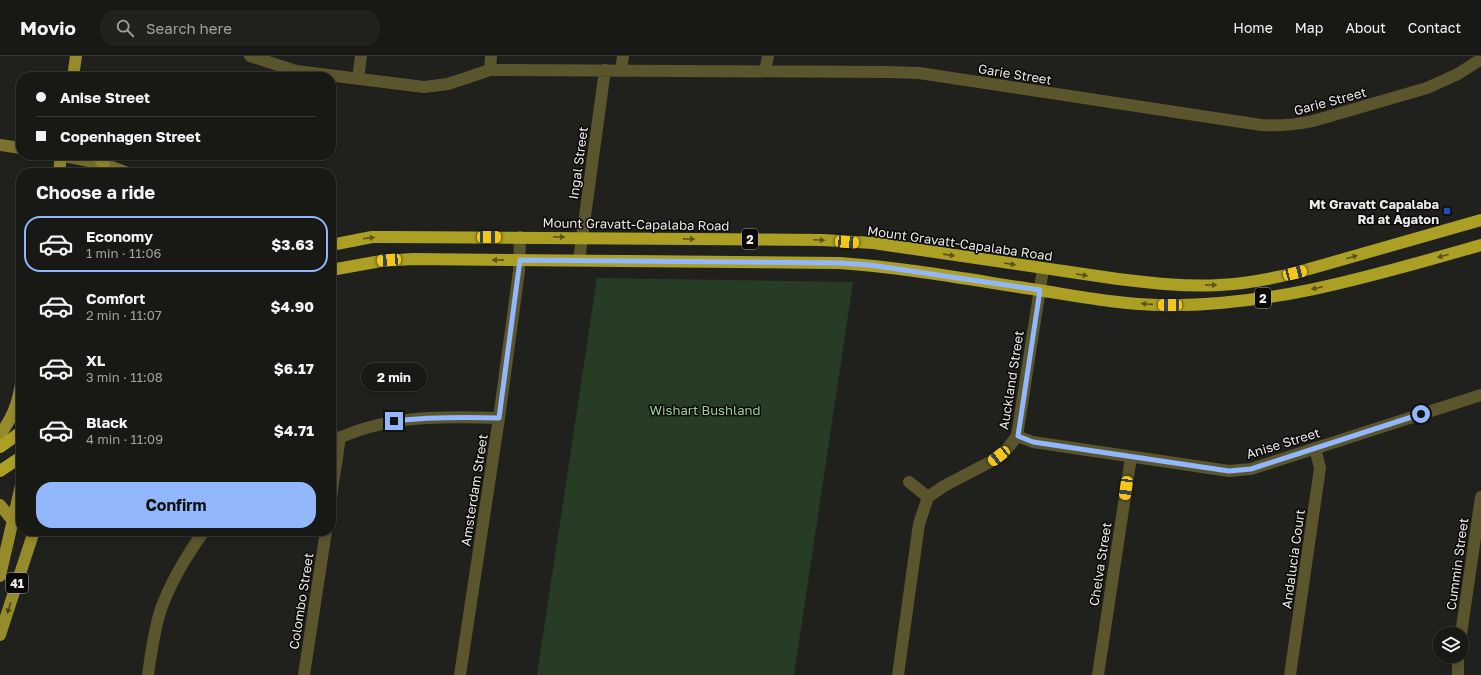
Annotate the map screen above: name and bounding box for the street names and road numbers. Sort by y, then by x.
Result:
street label: Garie Street [977,60,1053,88]
street label: Garie Street [1292,84,1368,118]
street label: Ingal Street [565,126,591,200]
street label: Mount Gravatt-Capalaba Road [542,214,730,234]
street label: Mount Gravatt-Capalaba Road [866,222,1054,264]
road number: 2 [742,229,758,249]
road number: 2 [1255,288,1271,308]
street label: Auckland Street [995,329,1027,431]
street label: Anise Street [1244,424,1322,462]
street label: Amsterdam Street [457,433,491,547]
street label: Andalucia Court [1278,508,1308,610]
street label: Cummin Street [1443,517,1471,611]
street label: Chelva Street [1086,521,1114,607]
street label: Colombo Street [285,552,317,650]
road number: 41 [6,573,28,593]

